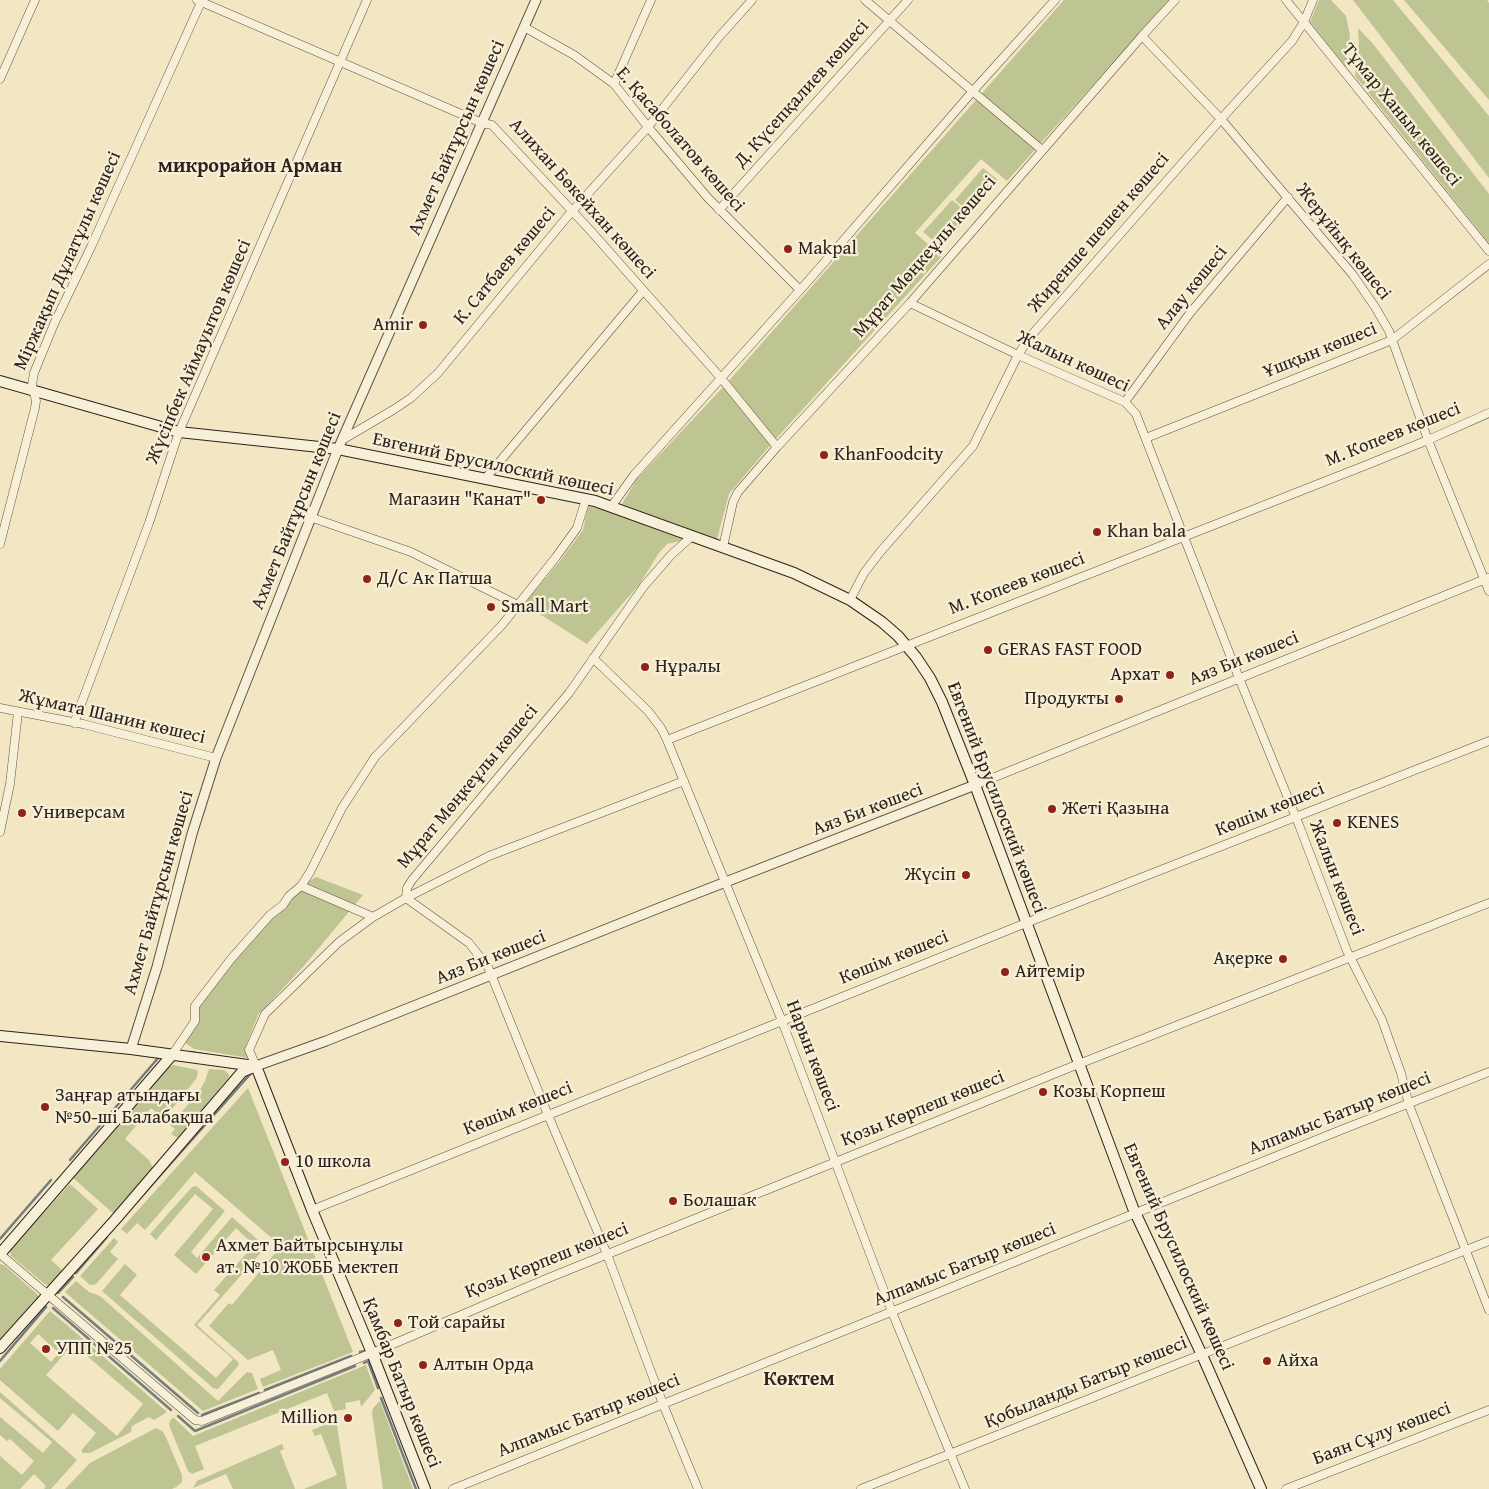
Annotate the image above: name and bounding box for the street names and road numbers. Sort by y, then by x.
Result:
street label: Д. Күсепқалиев көшесі [730,16,874,172]
street label: Ахмет Байтұрсын көшесі [404,37,510,239]
street label: Тұмар Ханым көшесі [1336,39,1466,191]
street label: Е. Қасаболатов көшесі [611,63,749,217]
street label: Алихан Бөкейхан көшесі [504,114,660,284]
street label: Міржақып Дұлатұлы көшесі [9,148,127,374]
street label: Жиренше шешен көшесі [1023,148,1175,318]
street label: Мұрат Мөңкеұлы көшесі [849,171,1001,343]
street label: Жерұйық көшесі [1290,179,1396,305]
street label: К. Сатбаев көшесі [449,202,561,330]
street label: Жүсіпбек Аймауытов көшесі [141,236,257,468]
street label: Алау көшесі [1151,241,1233,335]
street label: Ұшқын көшесі [1260,318,1380,384]
street label: Жалын көшесі [1013,326,1133,398]
street label: М. Копеев көшесі [1322,398,1464,472]
street label: Ахмет Байтұрсын көшесі [247,409,347,613]
street label: Евгений Брусилоский көшесі [370,428,616,502]
street label: М. Копеев көшесі [946,548,1088,620]
street label: Аяз Би көшесі [1186,627,1302,691]
street label: Евгений Брусилоский көшесі [941,679,1051,917]
street label: Жұмата Шанин көшесі [16,684,208,750]
street label: Мұрат Мөңкеұлы көшесі [393,700,543,874]
street label: Аяз Би көшесі [810,778,926,842]
street label: Көшім көшесі [1212,778,1328,842]
street label: Ахмет Байтұрсын көшесі [119,788,199,998]
street label: Жалын көшесі [1304,817,1368,939]
street label: Аяз Би көшесі [433,926,549,990]
street label: Көшім көшесі [836,926,952,990]
street label: Нарын көшесі [780,997,844,1115]
street label: Қозы Көрпеш көшесі [838,1066,1008,1152]
street label: Алпамыс Батыр көшесі [1245,1067,1435,1161]
street label: Көшім көшесі [460,1077,576,1141]
street label: Евгений Брусилоский көшесі [1118,1140,1238,1374]
street label: Қозы Көрпеш көшесі [462,1218,632,1304]
street label: Алпамыс Батыр көшесі [870,1218,1060,1312]
street label: Қамбар Батыр көшесі [356,1295,446,1471]
street label: Қобыланды Батыр көшесі [981,1332,1191,1434]
street label: Алпамыс Батыр көшесі [494,1369,684,1463]
street label: Баян Сұлу көшесі [1310,1397,1454,1471]

